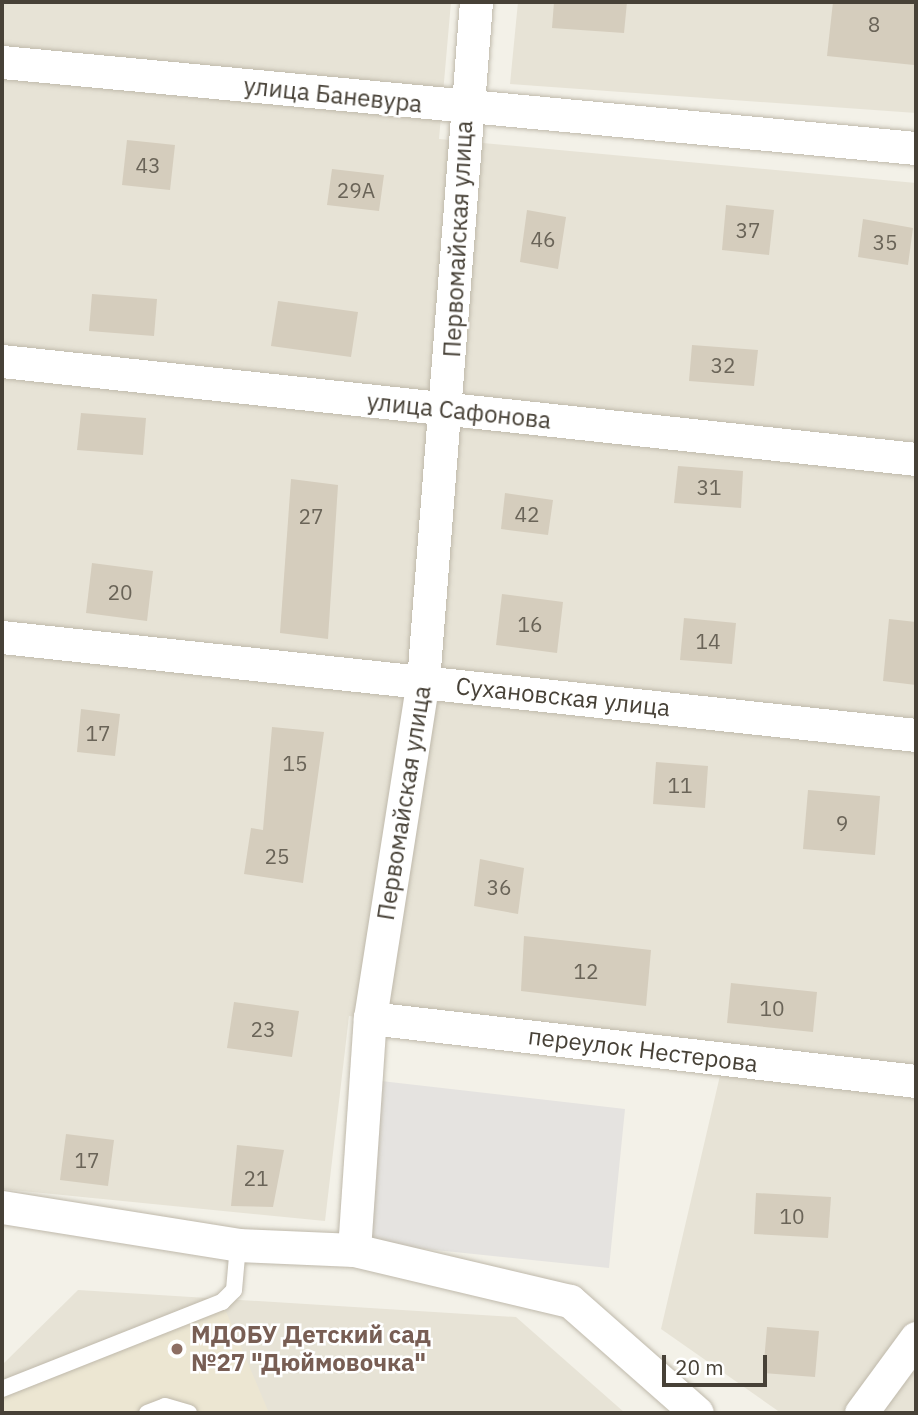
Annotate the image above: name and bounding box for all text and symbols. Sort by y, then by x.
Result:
house number: 8 [868,11,880,37]
street label: улица Баневура [242,71,424,119]
street label: Первомайская улица [437,120,479,358]
house number: 43 [135,152,161,178]
house number: 29А [337,177,375,203]
house number: 37 [735,217,761,243]
house number: 46 [530,226,556,252]
house number: 35 [872,229,898,255]
house number: 32 [710,352,736,378]
street label: улица Сафонова [366,387,552,435]
house number: 31 [696,474,722,500]
house number: 42 [514,501,540,527]
house number: 27 [298,503,324,529]
house number: 20 [107,579,133,605]
house number: 16 [517,611,543,637]
house number: 14 [695,628,721,654]
street label: Сухановская улица [454,671,672,723]
street label: Первомайская улица [371,684,437,922]
house number: 17 [85,720,111,746]
house number: 15 [282,750,308,776]
house number: 11 [667,772,693,798]
house number: 9 [836,810,848,836]
house number: 25 [264,843,290,869]
house number: 36 [486,874,512,900]
house number: 12 [573,958,599,984]
house number: 10 [759,995,785,1021]
house number: 23 [250,1016,276,1042]
street label: переулок Нестерова [526,1022,760,1078]
house number: 17 [74,1147,100,1173]
house number: 21 [243,1165,269,1191]
house number: 10 [779,1203,805,1229]
place label: МДОБУ Детский сад №27 "Дюймовочка" [191,1321,431,1377]
marker: МДОБУ Детский сад №27 "Дюймовочка" [169,1341,185,1357]
scale bar [666,1342,771,1386]
text: 20 m [675,1353,724,1381]

